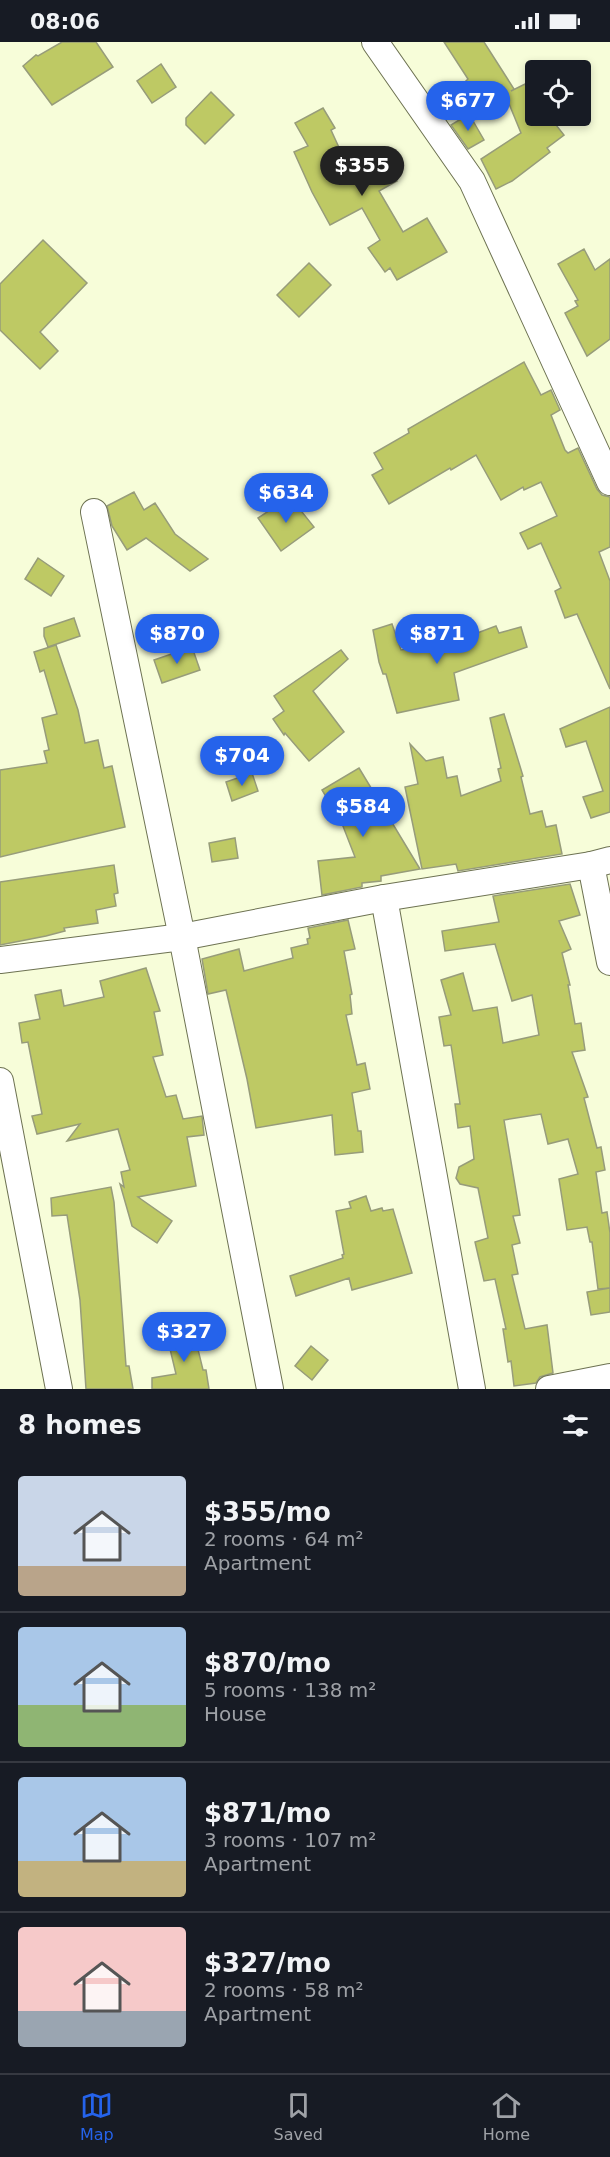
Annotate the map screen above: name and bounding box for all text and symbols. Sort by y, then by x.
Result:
text: 08:06 [30,9,100,34]
map controls [525,60,591,126]
button: locate [525,60,591,126]
pin: $677 [432,81,504,132]
text: $677 [440,88,496,112]
pin: $355 [326,146,398,197]
text: $355 [334,153,390,177]
pin: $634 [250,473,322,524]
text: $634 [258,480,314,504]
pin: $870 [141,614,213,665]
pin: $871 [401,614,473,665]
text: $870 [149,621,205,645]
text: $871 [409,621,465,645]
pin: $704 [206,736,278,787]
text: $704 [214,743,270,767]
pin: $584 [327,787,399,838]
text: $584 [335,794,391,818]
pin: $327 [148,1312,220,1363]
text: $327 [156,1319,212,1343]
icon: filters [559,1409,592,1442]
text: 8 homes [18,1410,142,1440]
text: $355/mo [204,1497,331,1527]
icon: home [66,1500,138,1572]
text: 2 rooms · 64 m² [204,1527,364,1551]
text: Apartment [204,1551,311,1575]
text: $870/mo [204,1648,331,1678]
icon: home [66,1651,138,1723]
text: 5 rooms · 138 m² [204,1678,376,1702]
text: House [204,1702,267,1726]
text: $871/mo [204,1798,331,1828]
icon: home [66,1801,138,1873]
text: 3 rooms · 107 m² [204,1828,376,1852]
text: Apartment [204,1852,311,1876]
text: $327/mo [204,1948,331,1978]
icon: home [66,1951,138,2023]
text: 2 rooms · 58 m² [204,1978,364,2002]
text: Apartment [204,2002,311,2026]
tab: Map [80,2089,114,2144]
tab: Saved [274,2089,323,2144]
tab: Home [483,2089,530,2144]

